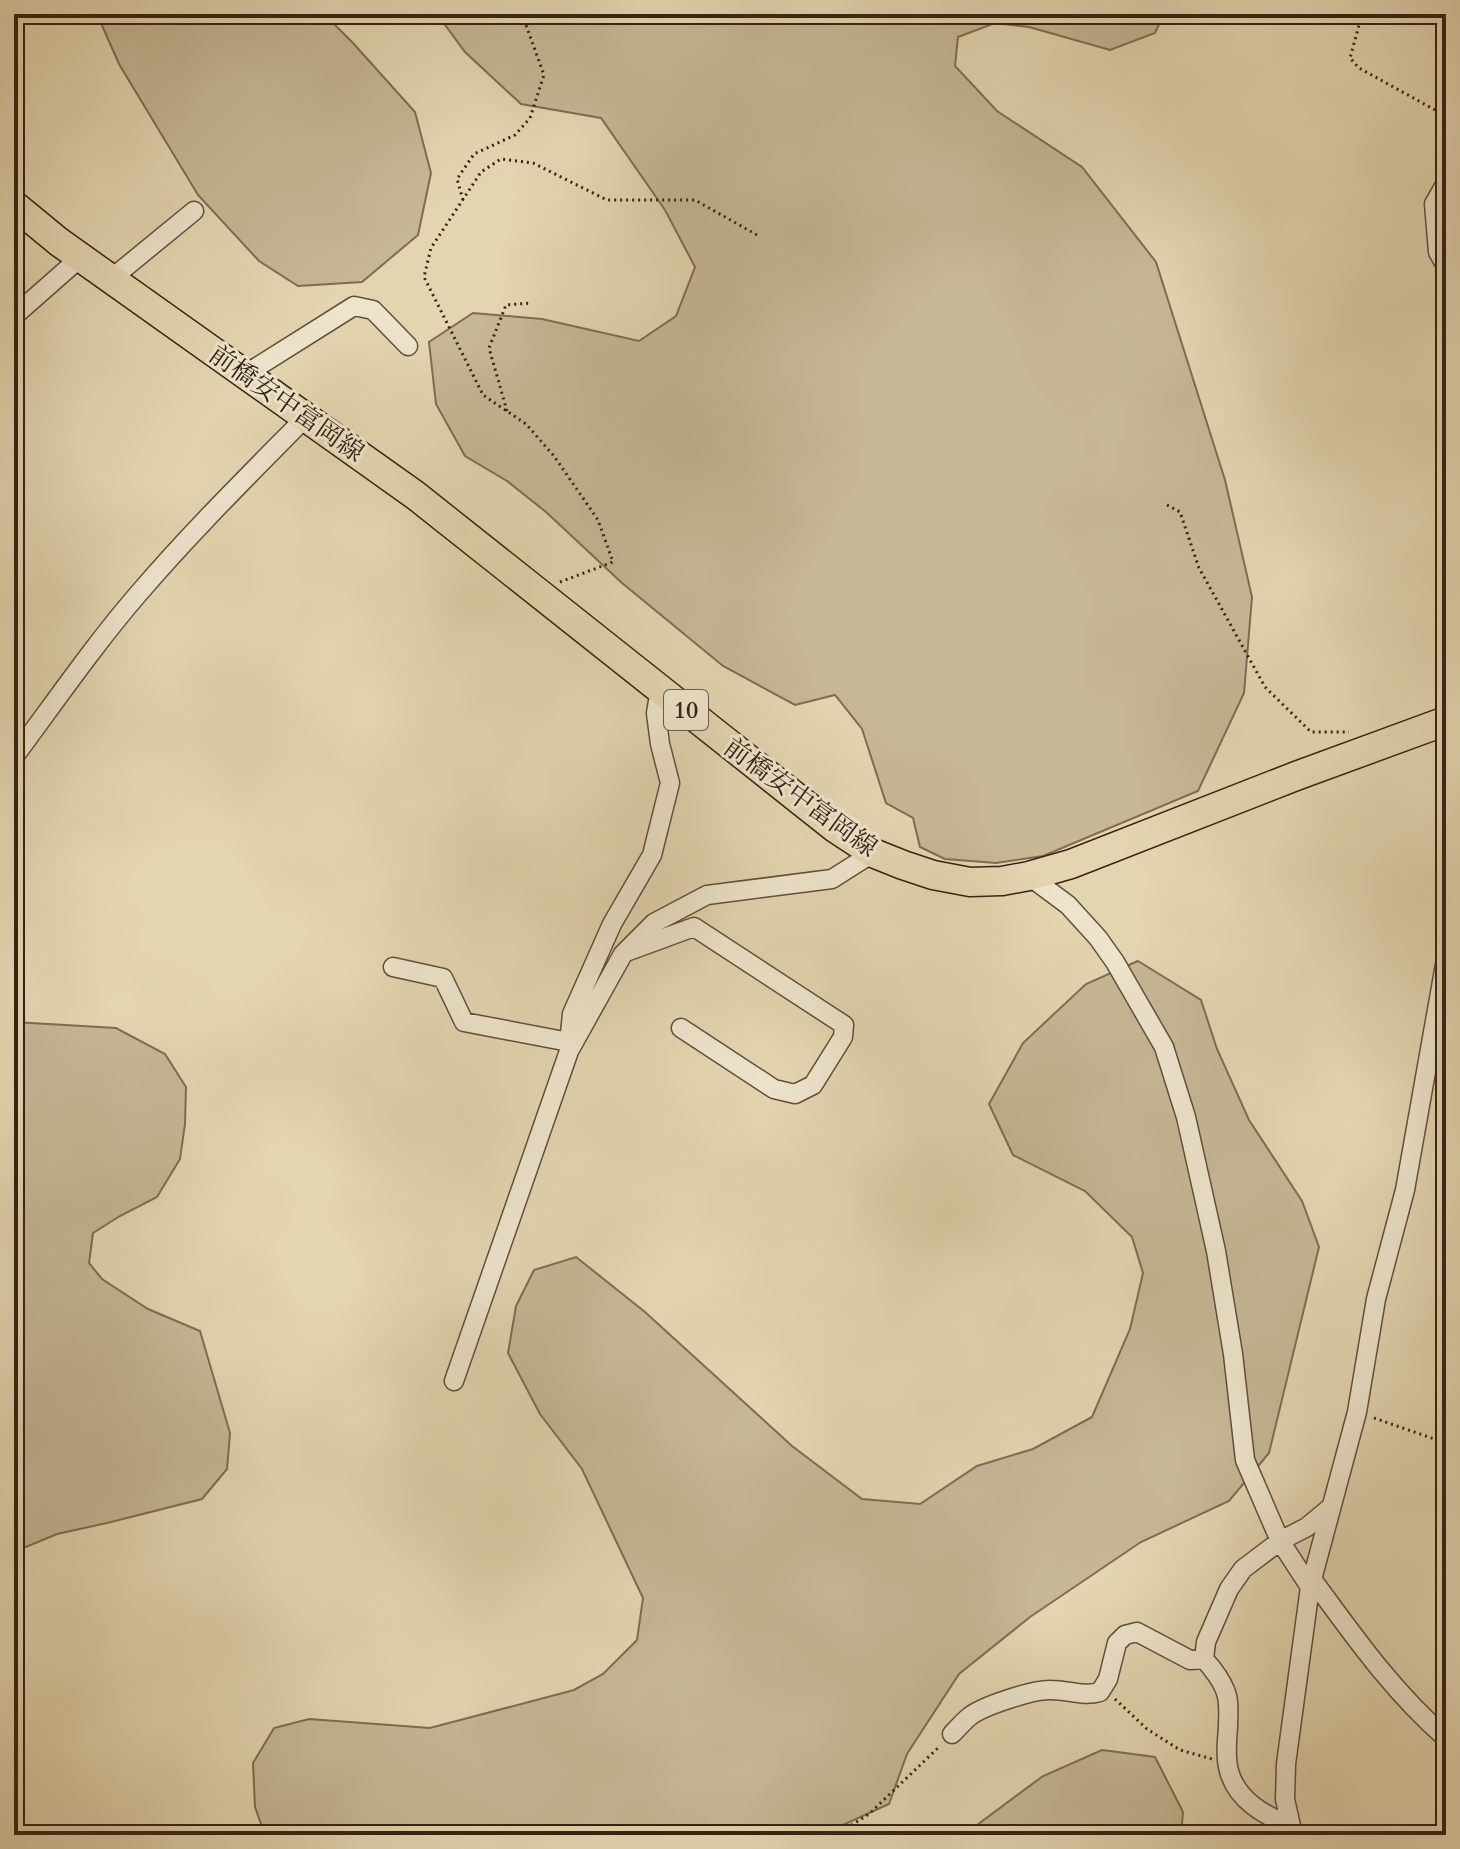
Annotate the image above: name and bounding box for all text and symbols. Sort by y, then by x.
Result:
street label: 前橋安中富岡線 [202,337,371,470]
road number: 10 [664,690,708,730]
street label: 前橋安中富岡線 [717,730,885,865]

